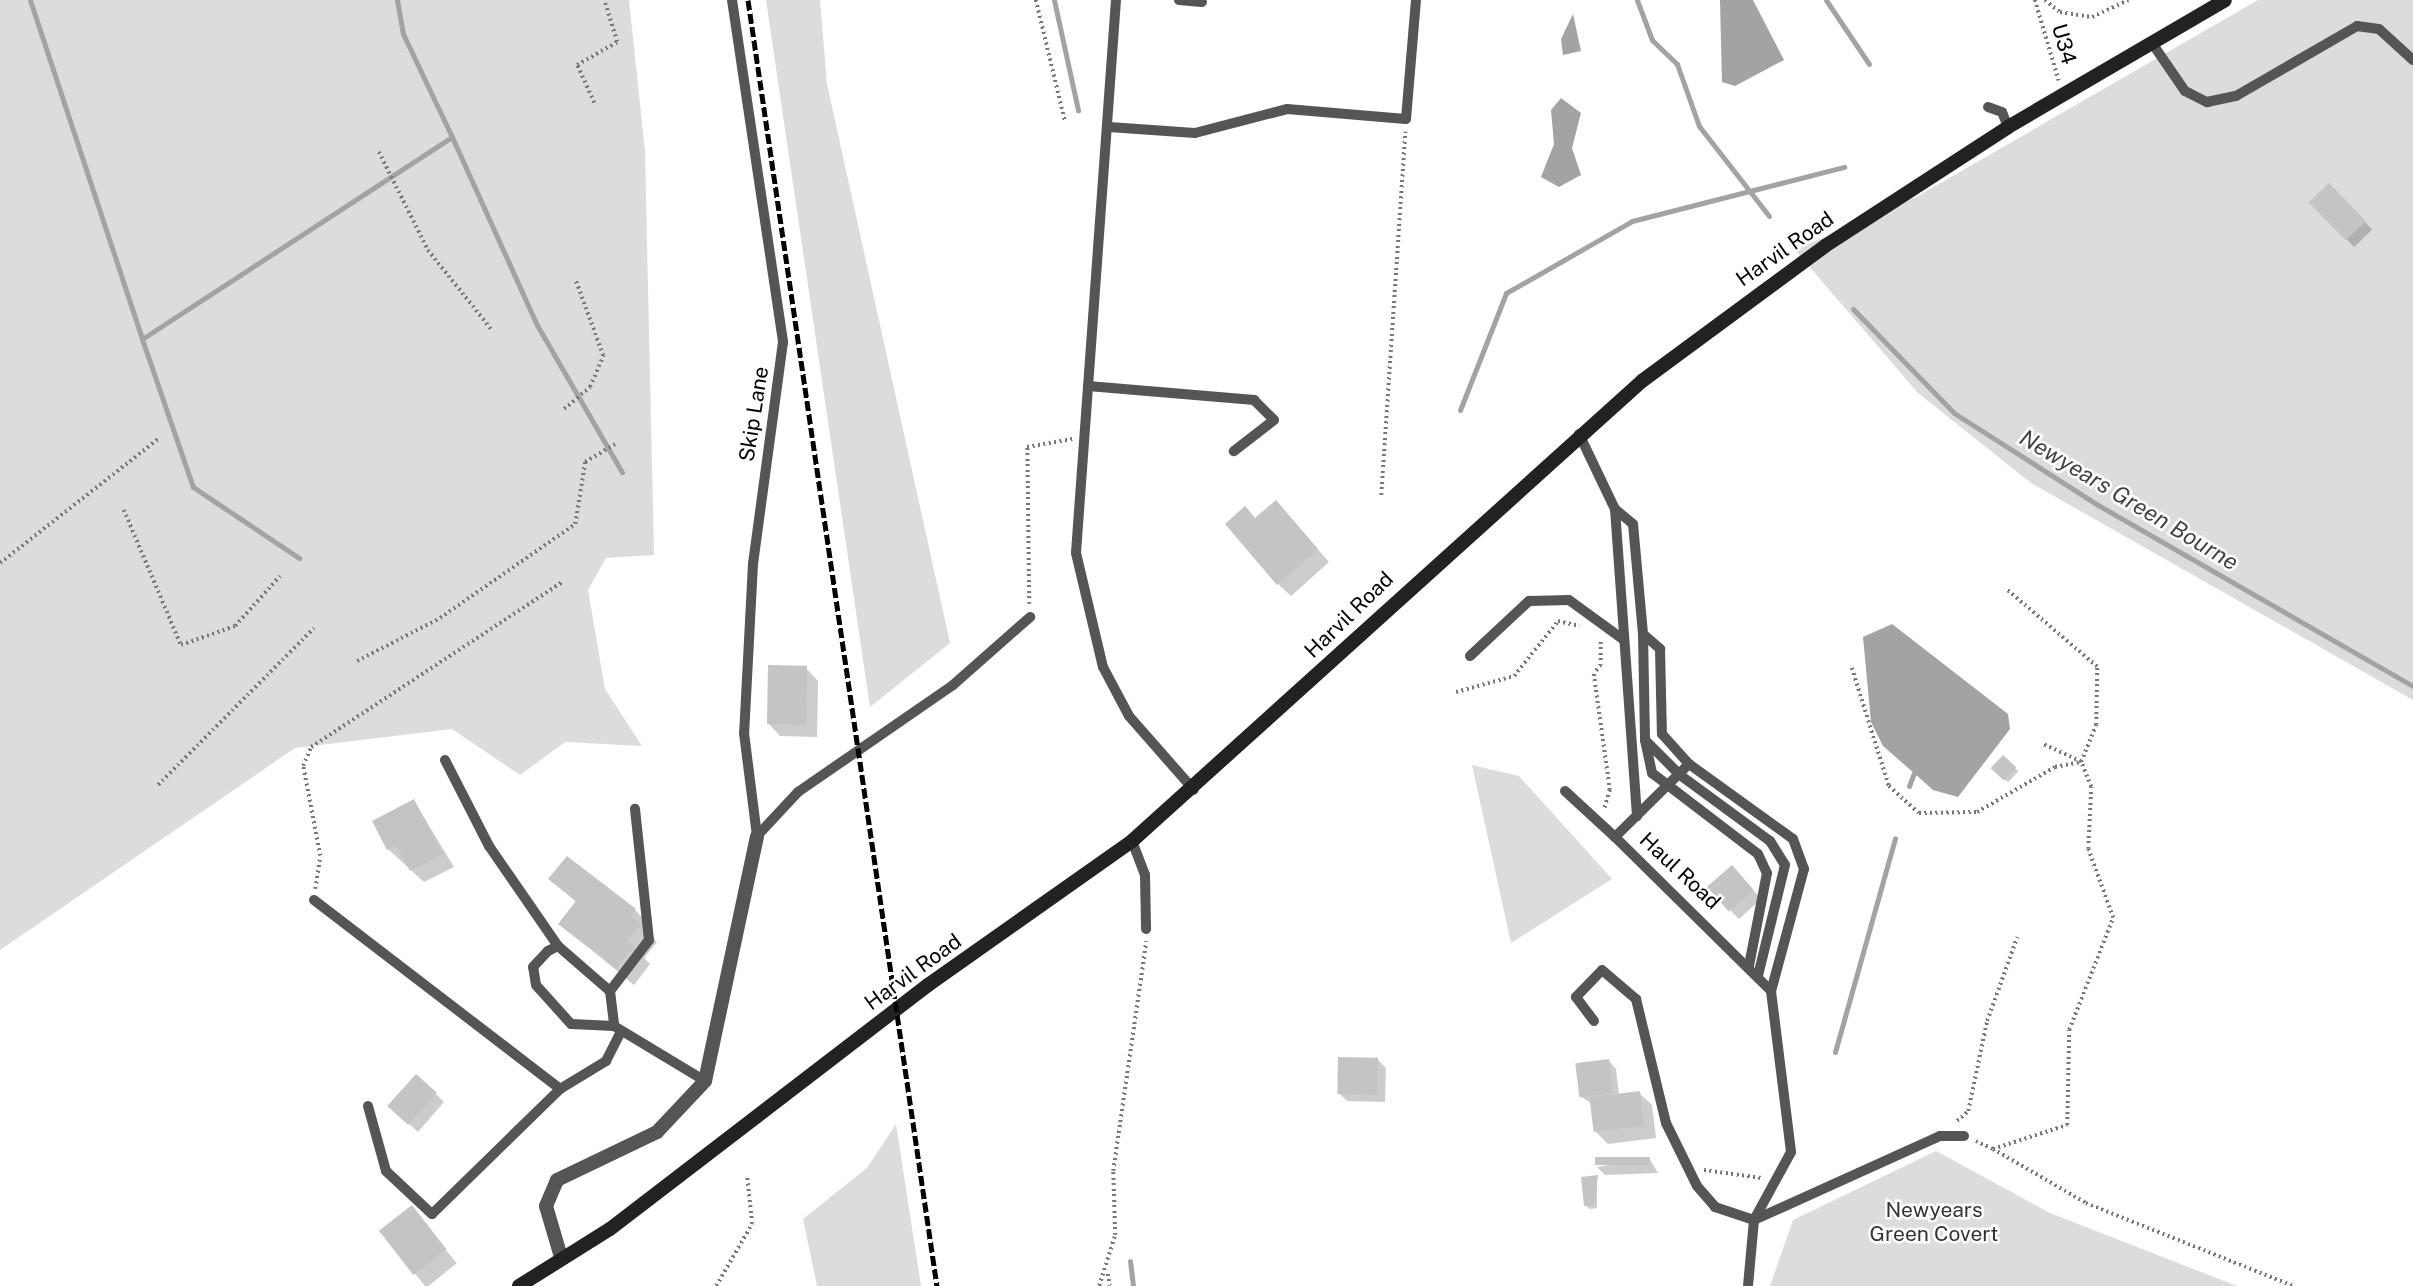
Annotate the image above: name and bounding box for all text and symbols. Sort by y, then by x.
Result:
street label: U34 [2046,21,2082,67]
street label: Harvil Road [1731,206,1839,292]
street label: Skip Lane [734,365,774,463]
water label: Newyears Green Bourne [2015,424,2243,576]
street label: Harvil Road [1300,567,1398,663]
street label: Haul Road [1634,827,1726,915]
street label: Harvil Road [860,929,966,1015]
park label: Newyears Green Covert [1870,1197,1998,1247]

